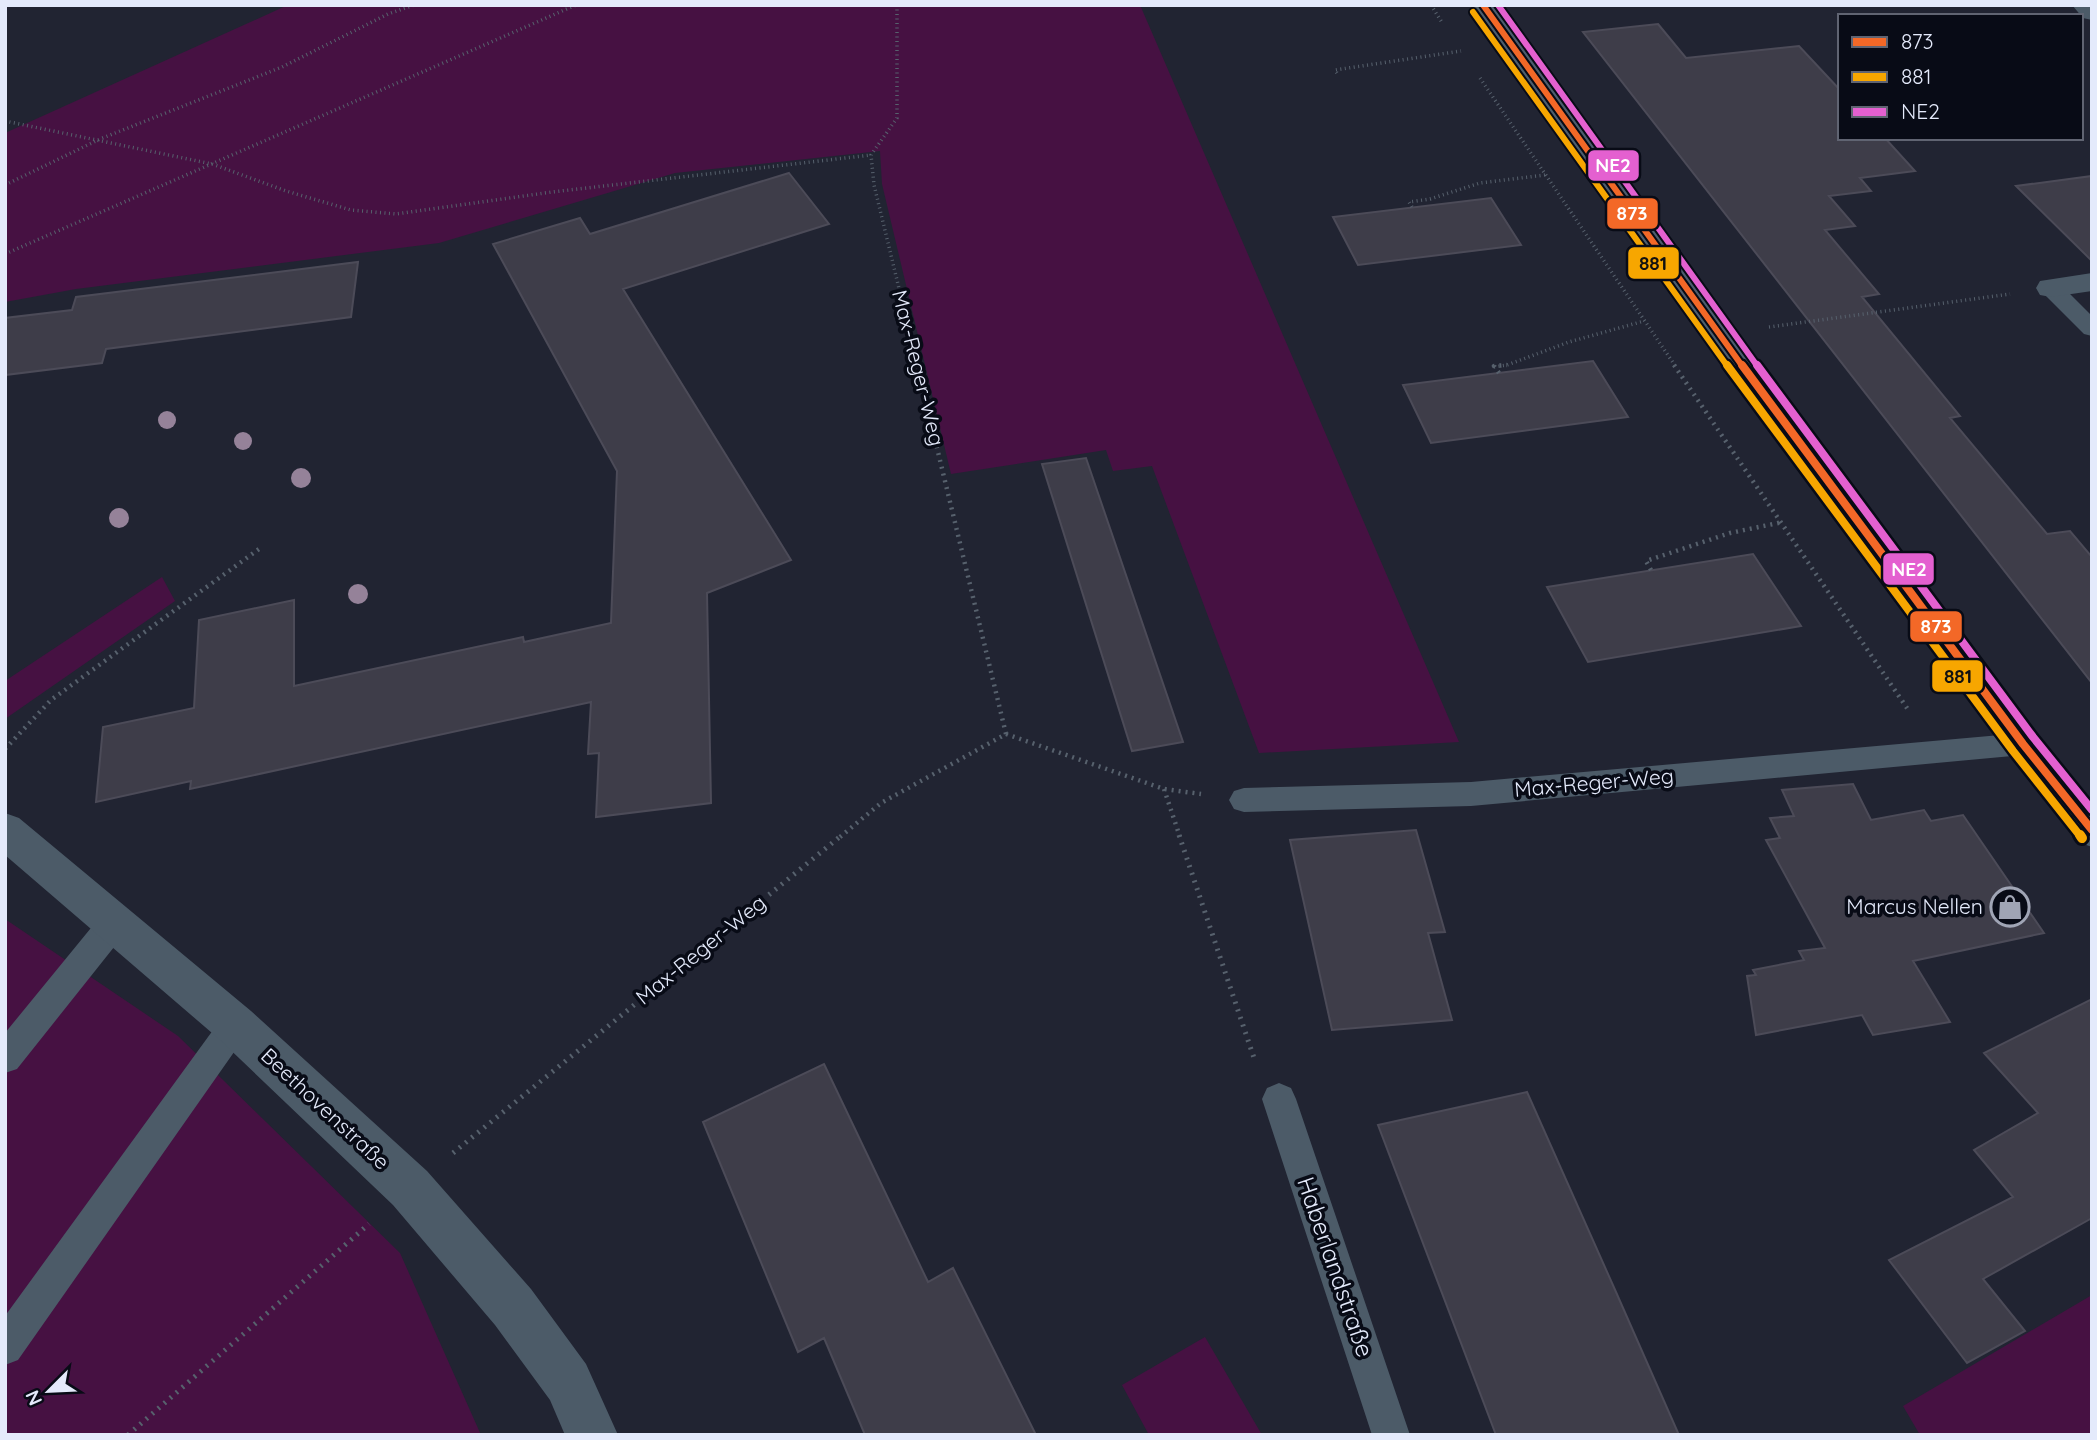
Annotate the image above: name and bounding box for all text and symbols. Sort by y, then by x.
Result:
legend [1838,14,2083,140]
text: 873 [1901,28,1934,54]
text: 881 [1901,63,1931,89]
text: NE2 [1901,98,1940,124]
line badge: NE2 [1587,149,1640,182]
text: NE2 [1595,153,1631,177]
line badge: 873 [1606,197,1659,230]
text: 873 [1616,201,1648,225]
line badge: 881 [1627,246,1680,280]
text: 881 [1639,251,1667,275]
street label: Max-Reger-Weg [887,287,951,448]
line badge: NE2 [1882,552,1935,586]
text: NE2 [1891,557,1927,581]
line badge: 873 [1909,610,1963,643]
text: 873 [1920,614,1952,638]
line badge: 881 [1931,659,1984,693]
text: 881 [1944,664,1972,688]
street label: Max-Reger-Weg [1513,762,1675,802]
shop icon: Marcus Nellen [1989,886,2031,928]
street label: Max-Reger-Weg [630,889,771,1010]
place label: Marcus Nellen [1846,893,1983,919]
street label: Beethovenstraße [256,1042,395,1174]
street label: Haberlandstraße [1291,1173,1381,1361]
north arrow [14,1356,84,1426]
text: N [20,1387,47,1409]

